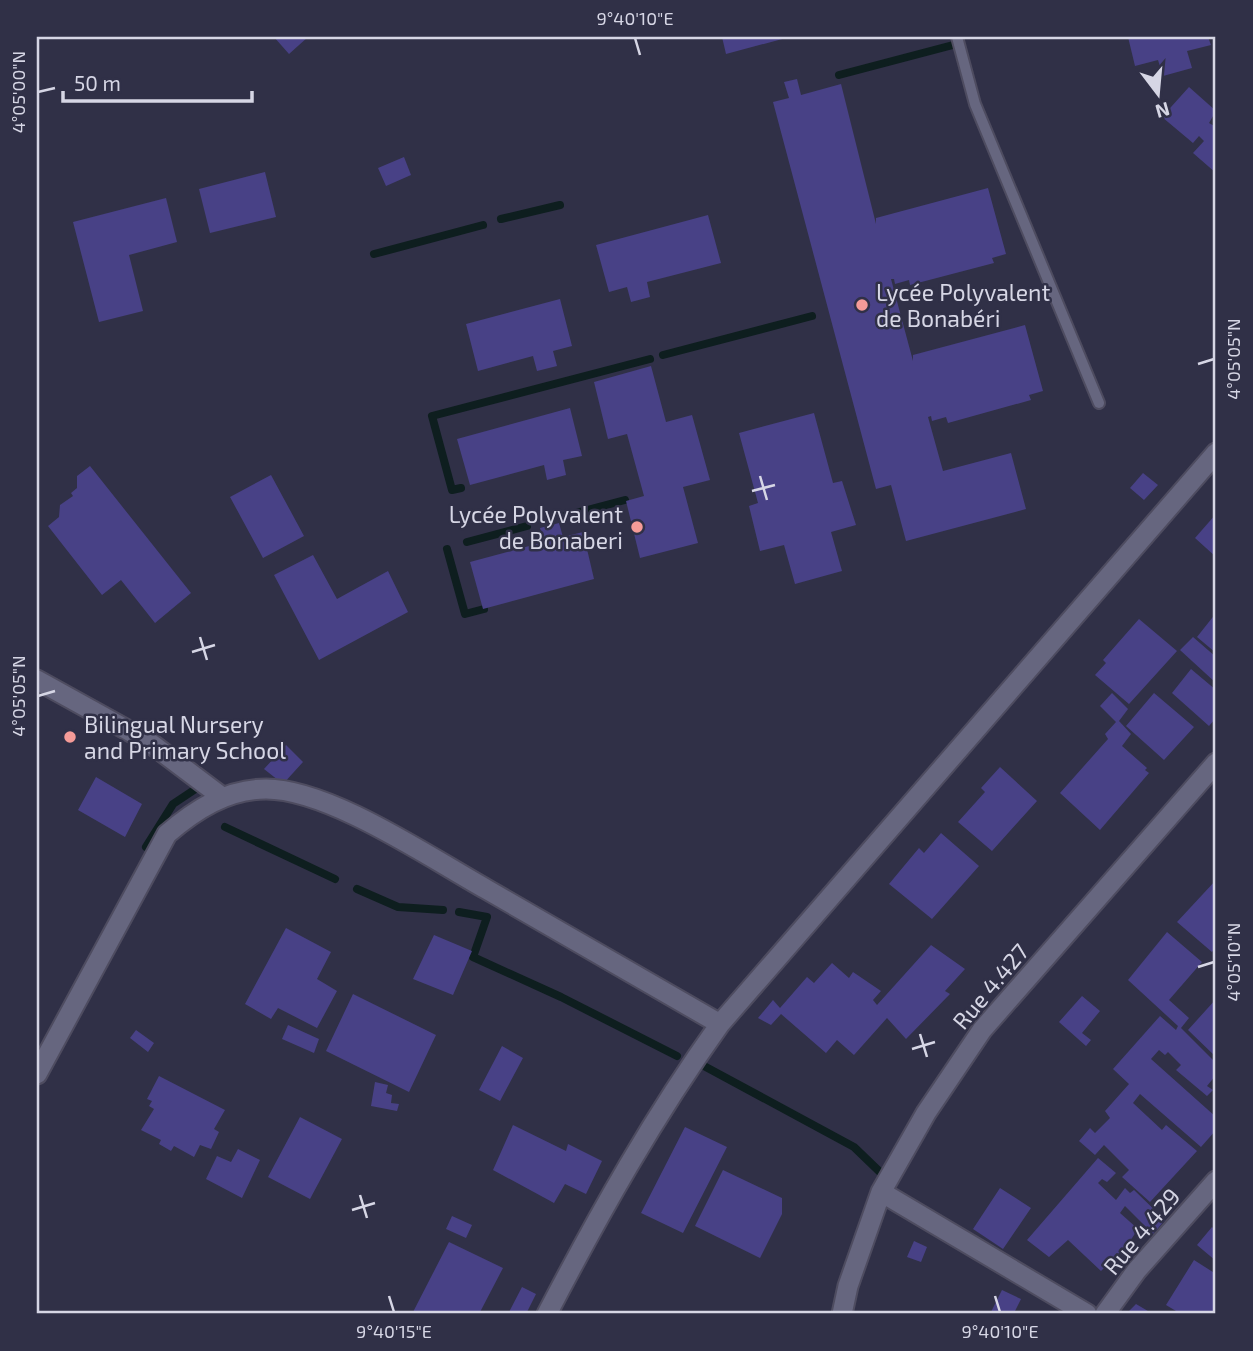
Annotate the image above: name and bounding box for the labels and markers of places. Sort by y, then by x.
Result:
place label: Lycée Polyvalent de Bonabéri [876,278,1050,332]
marker: Lycée Polyvalent de Bonabéri [854,297,870,313]
place label: Lycée Polyvalent de Bonaberi [449,500,623,554]
marker: Lycée Polyvalent de Bonaberi [629,519,645,535]
place label: Bilingual Nursery and Primary School [84,710,286,764]
marker: Bilingual Nursery and Primary School [62,729,78,745]

